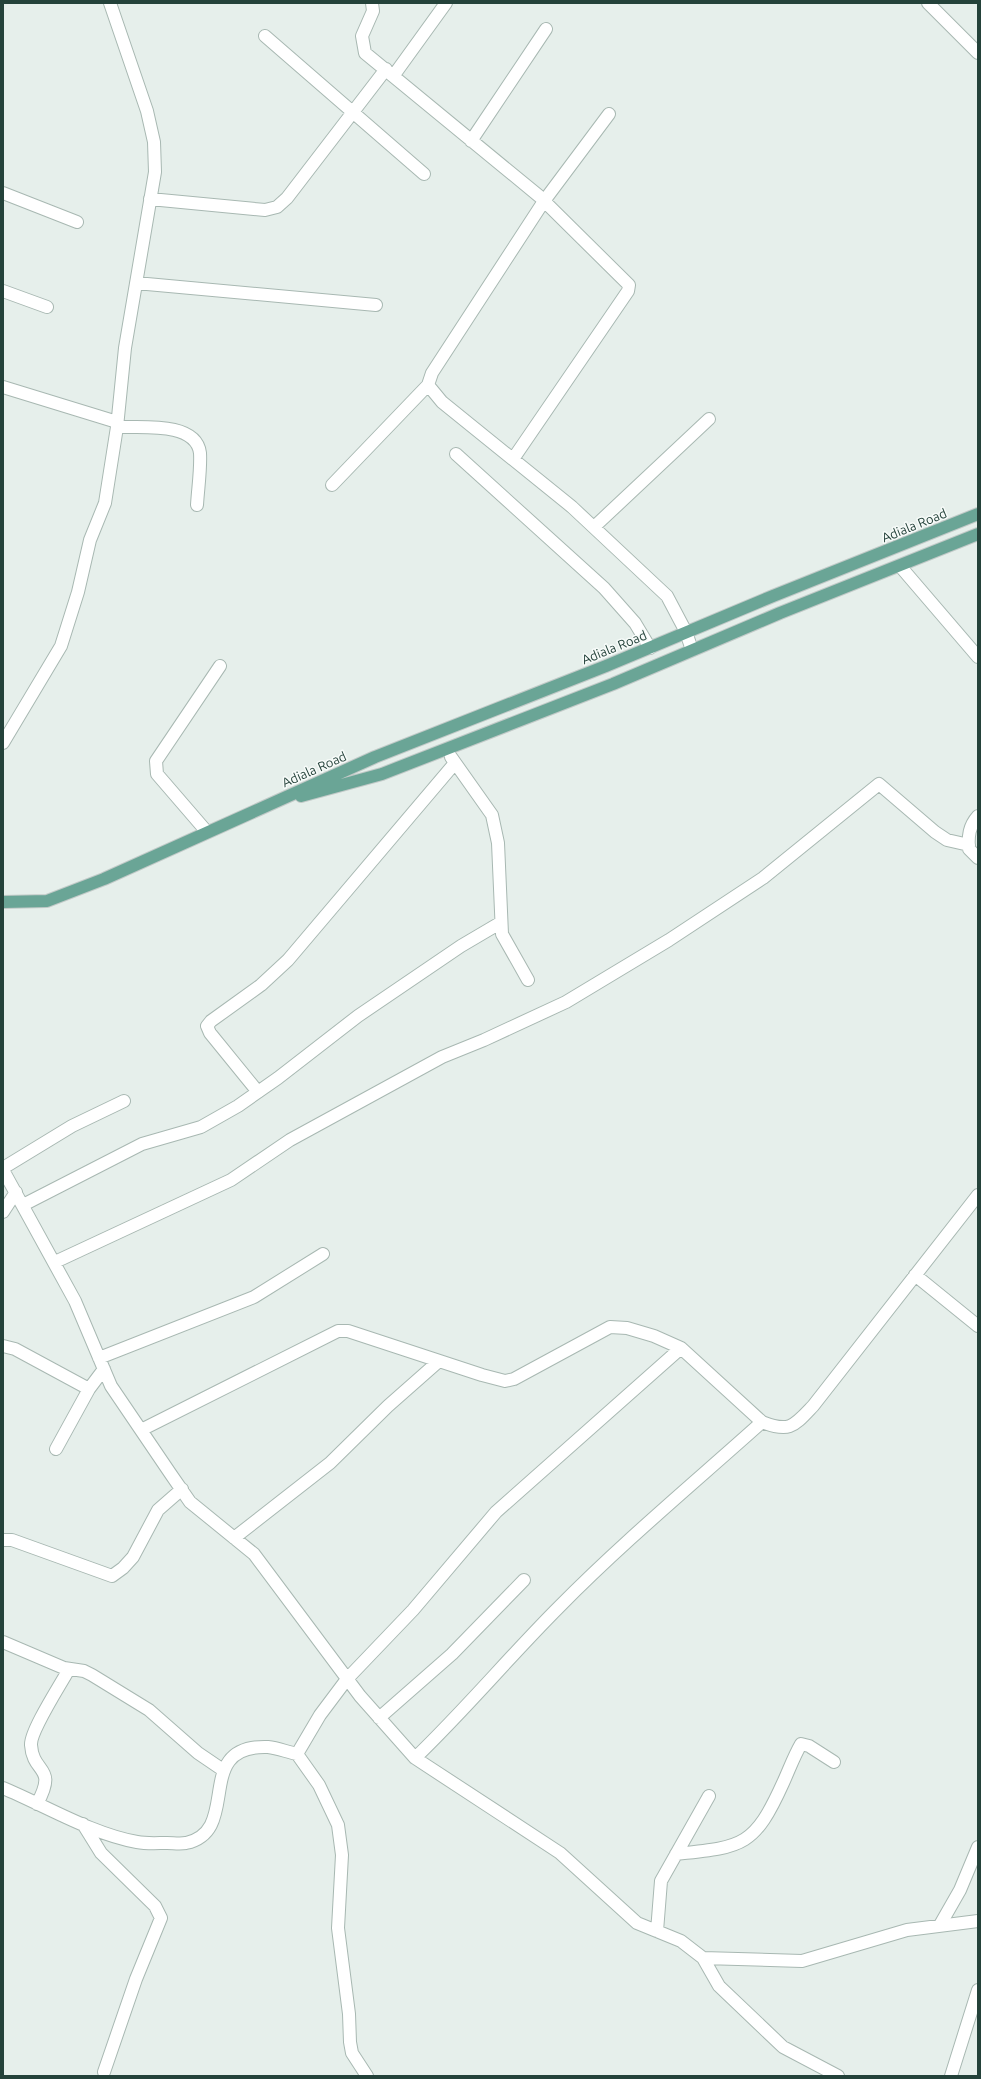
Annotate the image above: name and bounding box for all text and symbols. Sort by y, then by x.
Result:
street label: Adiala Road [879,506,949,544]
street label: Adiala Road [579,628,649,666]
street label: Adiala Road [280,749,348,789]

